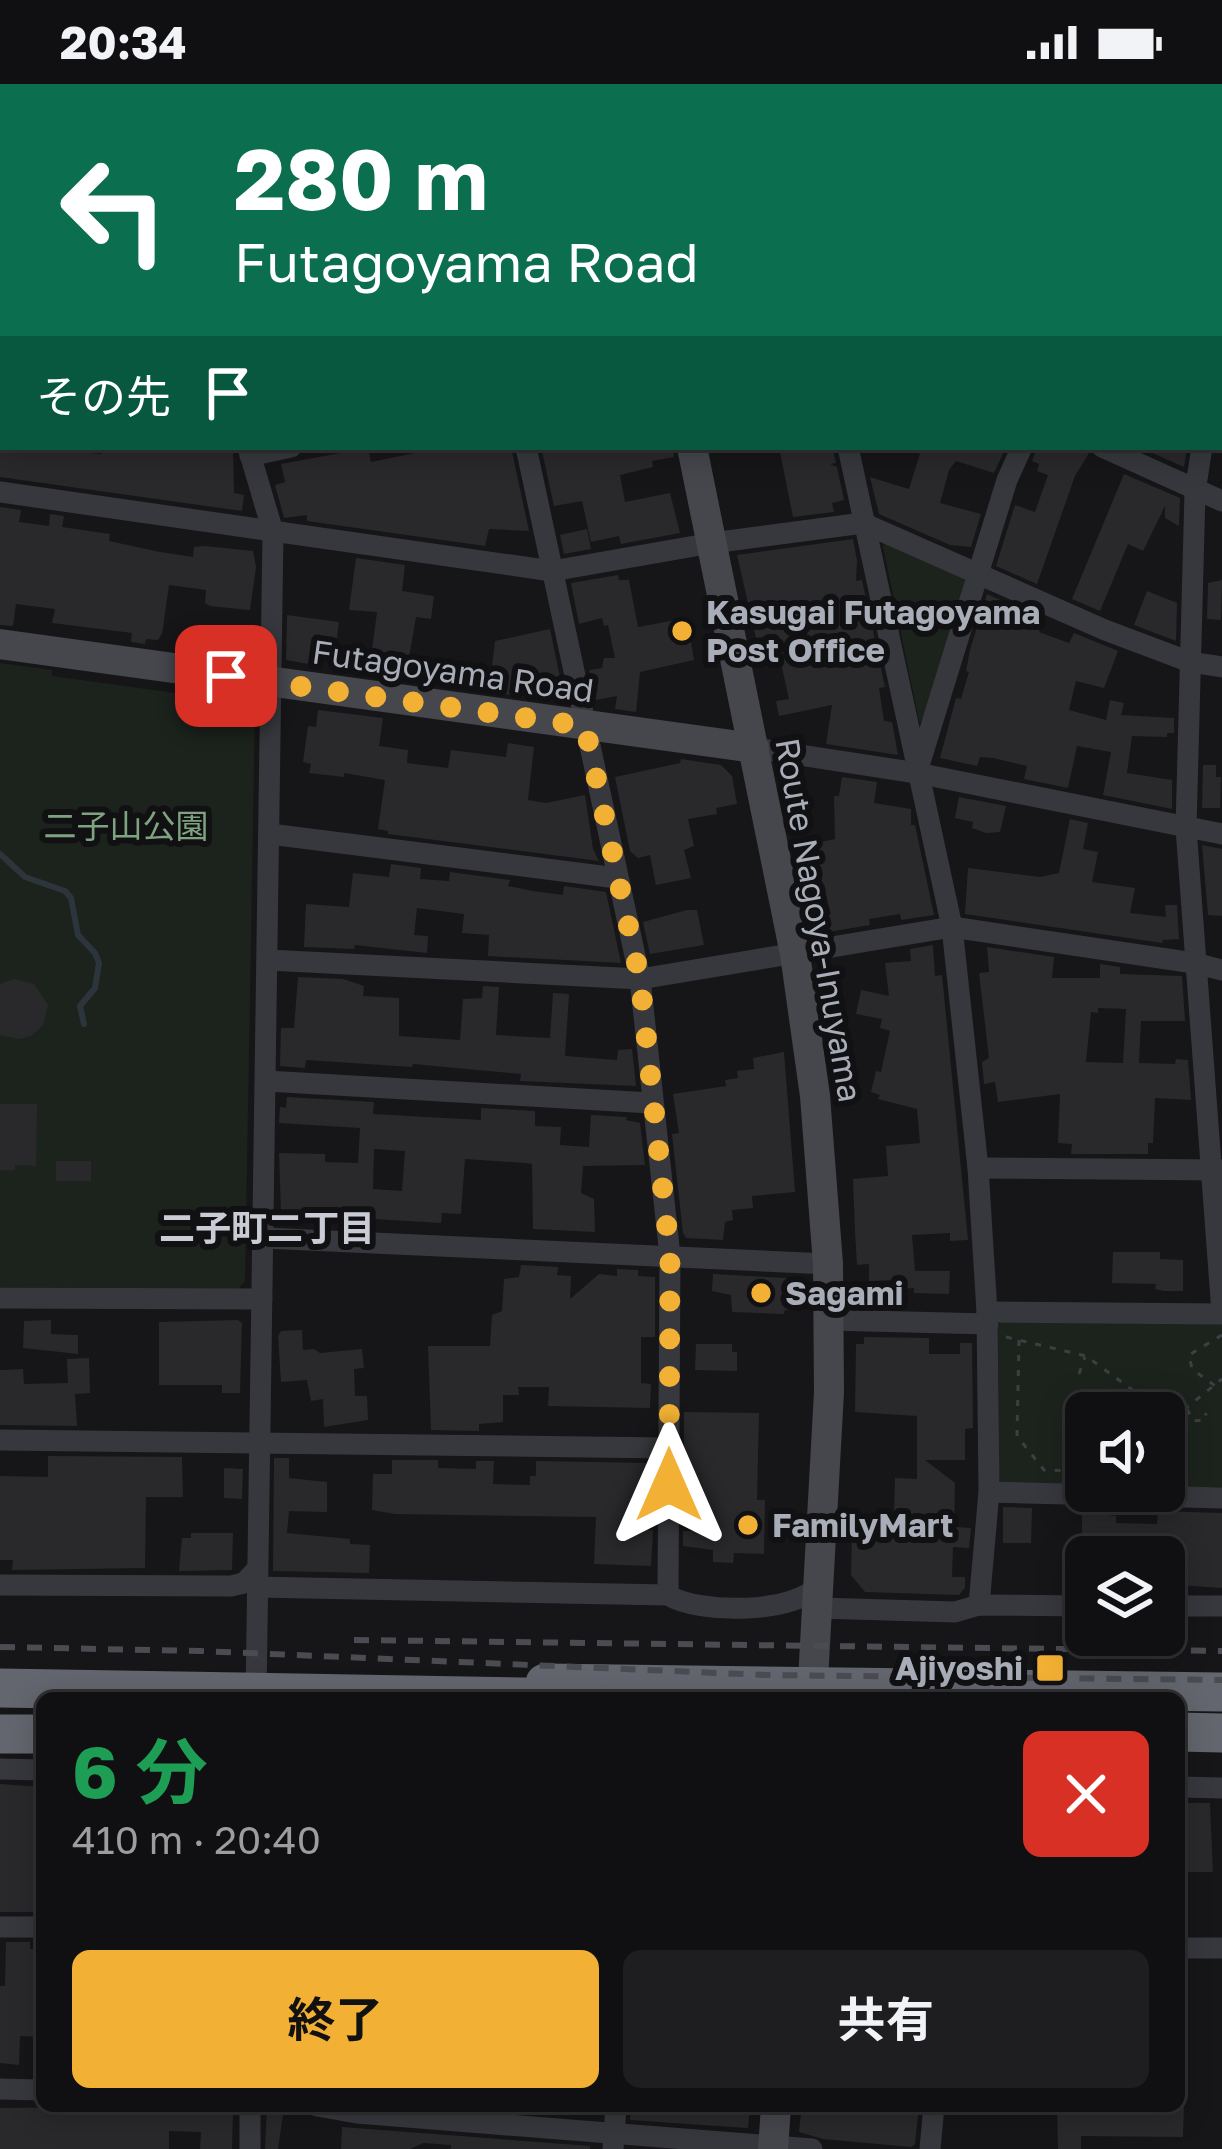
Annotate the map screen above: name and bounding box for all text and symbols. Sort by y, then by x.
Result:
text: 20:34 [60,15,187,69]
text: 280 m [234,128,488,228]
icon: left [36,132,192,288]
text: Futagoyama Road [234,229,699,294]
icon: arrive [195,360,261,426]
text: その先 [36,369,171,423]
place label: Kasugai Futagoyama Post Office [706,592,1040,669]
marker: Kasugai Futagoyama Post Office [669,618,695,644]
pin [175,625,277,727]
street label: Futagoyama Road [310,631,596,710]
icon: arrive [193,643,259,709]
street label: Route Nagoya-Inuyama [768,735,871,1105]
park label: 二子山公園 [44,806,209,845]
district label: 二子町二丁目 [159,1206,375,1249]
place label: Sagami [785,1273,904,1312]
marker: Sagami [748,1280,774,1306]
map controls [1065,1392,1185,1656]
button: sound [1065,1392,1185,1512]
position arrow [606,1422,732,1548]
place label: FamilyMart [772,1505,953,1544]
marker: FamilyMart [735,1512,761,1538]
button: layers [1065,1536,1185,1656]
place label: Ajiyoshi [895,1648,1023,1687]
marker: Ajiyoshi [1034,1652,1066,1684]
text: 6 分 [72,1727,208,1814]
button: close [1023,1731,1149,1857]
text: 410 m · 20:40 [72,1816,321,1863]
button: 終了 [72,1950,599,2088]
button: 共有 [623,1950,1149,2088]

